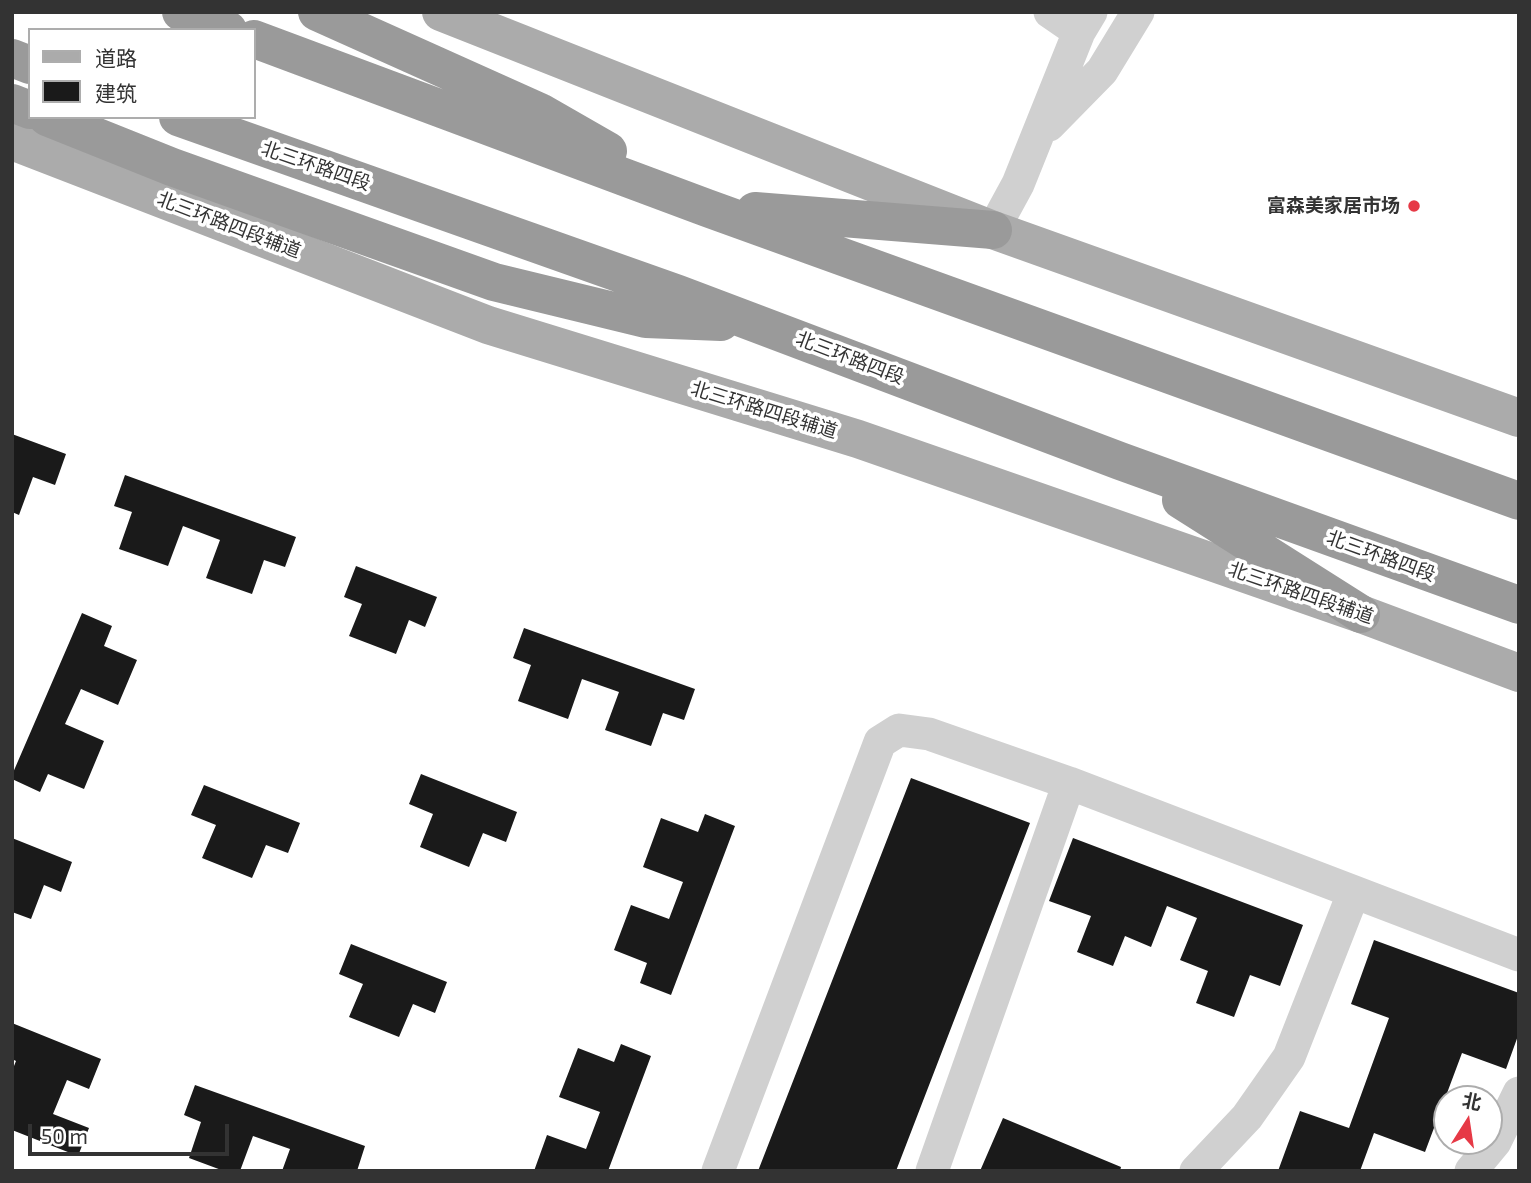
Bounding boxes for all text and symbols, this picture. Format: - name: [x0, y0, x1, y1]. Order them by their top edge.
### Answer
- legend: [28, 28, 256, 119]
- text: 道路: [95, 45, 137, 70]
- text: 建筑: [95, 80, 137, 105]
- street label: 北三环路四段: [258, 137, 374, 195]
- street label: 北三环路四段辅道: [154, 187, 304, 263]
- place label: 富森美家居市场: [1267, 195, 1400, 217]
- marker: 富森美家居市场: [1406, 198, 1422, 214]
- street label: 北三环路四段: [793, 327, 907, 389]
- street label: 北三环路四段辅道: [688, 377, 840, 443]
- street label: 北三环路四段: [1324, 526, 1438, 586]
- street label: 北三环路四段辅道: [1225, 557, 1377, 629]
- north arrow: [1433, 1085, 1503, 1155]
- text: 北: [1460, 1088, 1484, 1114]
- scale bar: [32, 1110, 233, 1154]
- text: 50 m: [41, 1123, 88, 1148]

